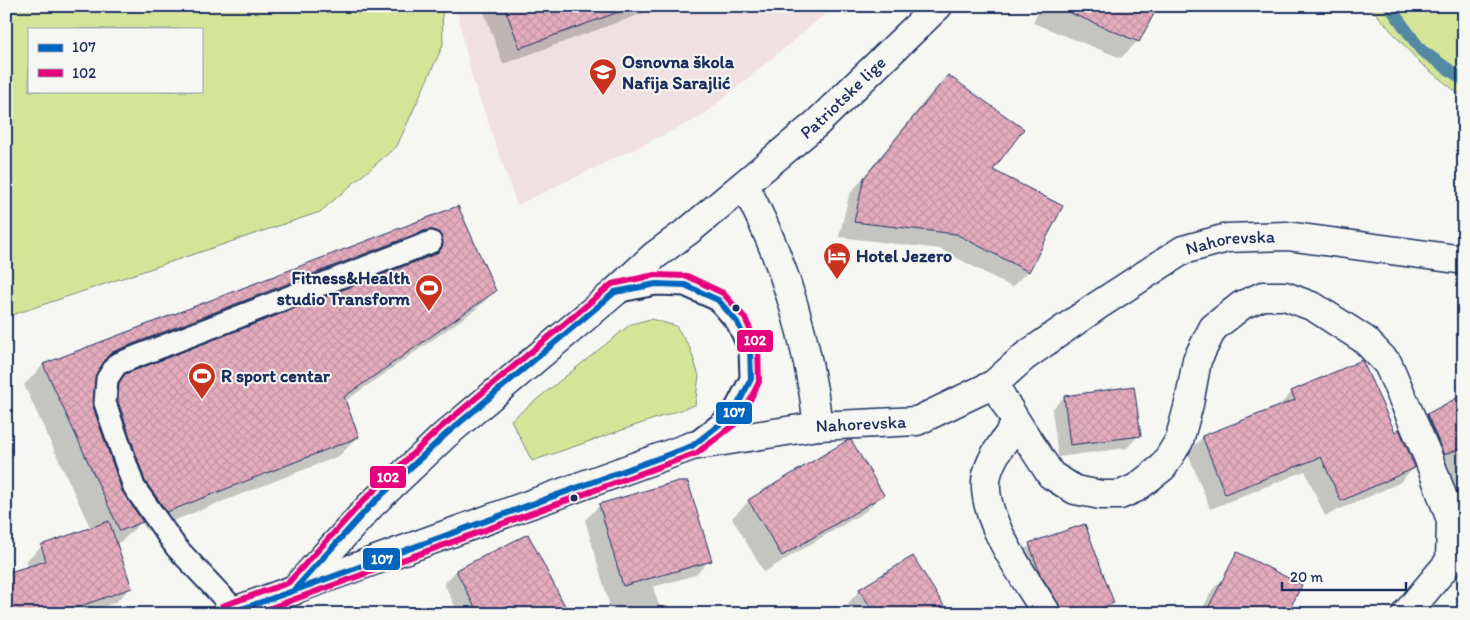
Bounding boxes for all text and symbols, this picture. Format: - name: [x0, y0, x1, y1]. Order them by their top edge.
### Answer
- legend: [28, 28, 202, 92]
- text: 107: [72, 38, 96, 56]
- place label: Osnovna škola Nafija Sarajlić: [622, 51, 735, 94]
- street label: Patriotske lige: [795, 51, 891, 144]
- school or university icon: Osnovna škola Nafija Sarajlić: [588, 57, 618, 96]
- text: 102: [72, 64, 96, 82]
- street label: Nahorevska: [1183, 225, 1276, 260]
- hotel icon: Hotel Jezero: [822, 241, 852, 280]
- place label: Hotel Jezero: [856, 245, 952, 267]
- place label: Fitness&Health studio Transform: [277, 267, 411, 310]
- sports icon: Fitness&Health studio Transform: [414, 273, 444, 312]
- unlabelled marker: [731, 303, 741, 313]
- line badge: 102: [736, 329, 774, 353]
- text: 102: [744, 332, 767, 349]
- sports icon: R sport centar: [187, 361, 217, 400]
- place label: R sport centar: [221, 365, 331, 387]
- line badge: 107: [715, 401, 753, 425]
- text: 107: [723, 404, 745, 421]
- street label: Nahorevska: [815, 411, 908, 437]
- line badge: 102: [369, 465, 407, 489]
- text: 102: [377, 469, 400, 486]
- unlabelled marker: [569, 493, 579, 503]
- line badge: 107: [362, 547, 401, 571]
- text: 107: [371, 551, 393, 568]
- scale bar: [1282, 560, 1406, 592]
- text: 20 m: [1290, 568, 1324, 586]

